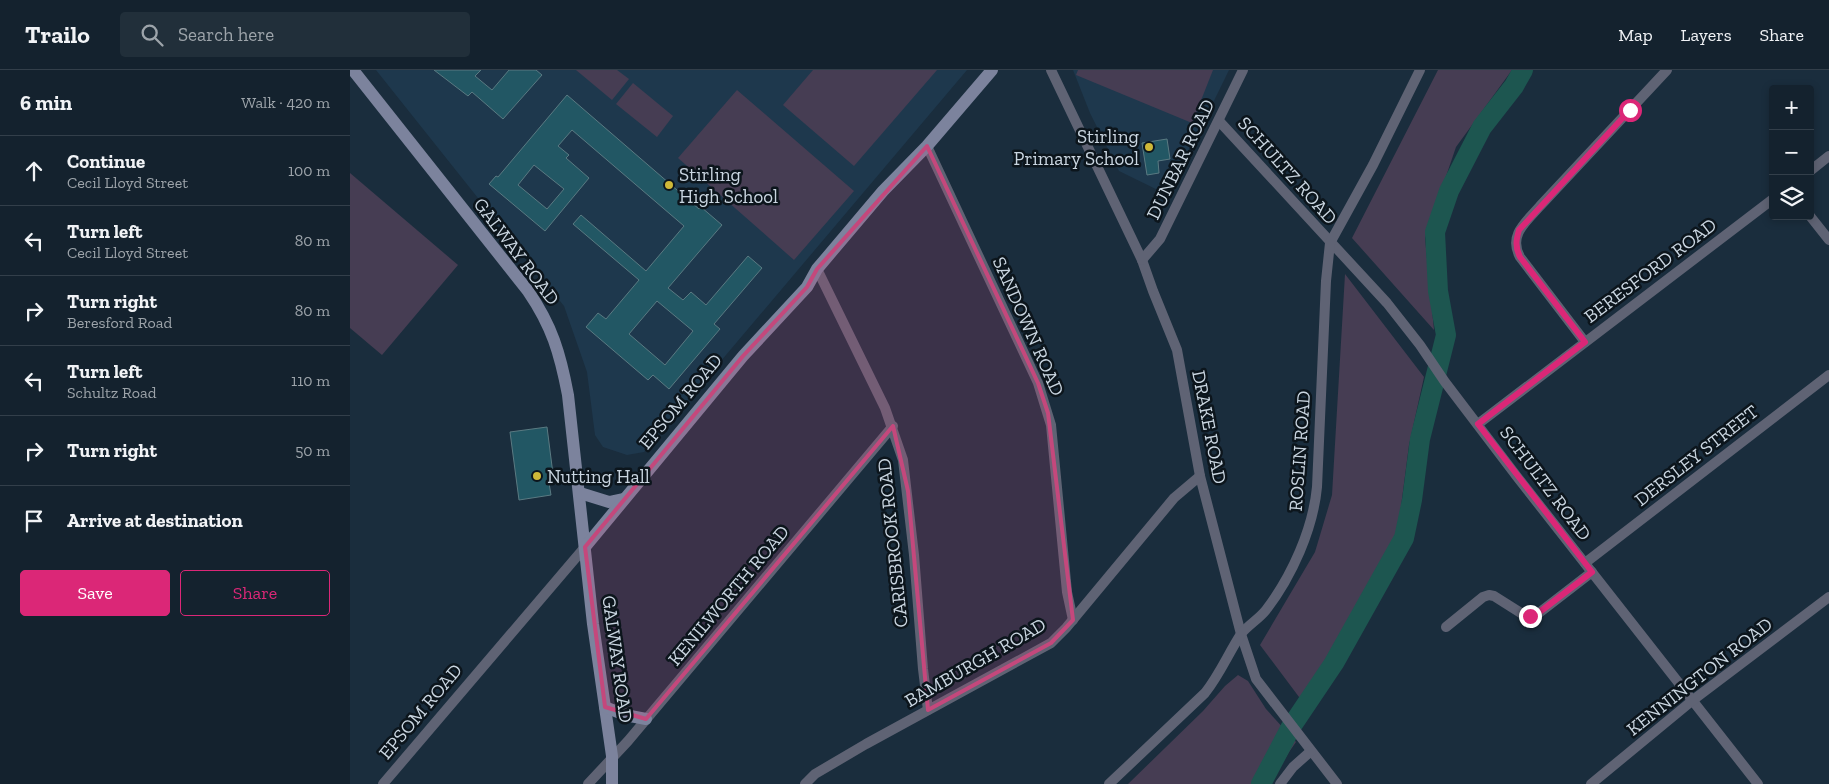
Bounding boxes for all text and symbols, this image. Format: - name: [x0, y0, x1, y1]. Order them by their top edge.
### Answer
- search box: [120, 12, 470, 57]
- text: Trailo: [25, 20, 90, 49]
- icon: search: [138, 21, 166, 49]
- text: Search here: [178, 23, 274, 46]
- text: Map: [1618, 24, 1653, 46]
- text: Layers: [1681, 24, 1732, 46]
- text: Share: [1760, 24, 1804, 46]
- map controls: [1769, 85, 1814, 220]
- button: +: [1769, 85, 1814, 130]
- text: 6 min: [20, 90, 72, 115]
- text: Walk · 420 m: [241, 93, 330, 112]
- street label: DUNBAR ROAD: [1141, 95, 1219, 223]
- route start: [1619, 99, 1642, 122]
- street label: SCHULTZ ROAD: [1233, 112, 1342, 229]
- place label: Stirling Primary School: [1014, 125, 1140, 170]
- button: −: [1769, 130, 1814, 175]
- marker: Stirling Primary School: [1143, 141, 1155, 153]
- text: Continue: [67, 150, 145, 173]
- icon: ahead: [20, 157, 48, 185]
- text: 100 m: [288, 161, 330, 180]
- place label: Stirling High School: [679, 163, 778, 208]
- text: Cecil Lloyd Street: [67, 173, 188, 192]
- button: layers: [1769, 175, 1814, 220]
- marker: Stirling High School: [663, 179, 675, 191]
- street label: GALWAY ROAD: [469, 193, 564, 309]
- street label: BERESFORD ROAD: [1580, 213, 1721, 328]
- text: Turn left: [67, 220, 142, 243]
- icon: left: [20, 227, 48, 255]
- text: 80 m: [295, 231, 330, 250]
- text: Cecil Lloyd Street: [67, 243, 188, 262]
- street label: SANDOWN ROAD: [988, 253, 1069, 399]
- text: Turn right: [67, 290, 157, 313]
- icon: right: [20, 297, 48, 325]
- text: 80 m: [295, 301, 330, 320]
- text: Beresford Road: [67, 313, 172, 332]
- street label: EPSOM ROAD: [634, 349, 727, 454]
- text: Turn left: [67, 360, 142, 383]
- icon: left: [20, 367, 48, 395]
- street label: DRAKE ROAD: [1187, 368, 1232, 486]
- text: 110 m: [291, 371, 330, 390]
- text: Schultz Road: [67, 383, 157, 402]
- street label: ROSLIN ROAD: [1284, 390, 1315, 512]
- street label: DERSLEY STREET: [1630, 400, 1763, 511]
- street label: SCHULTZ ROAD: [1495, 422, 1596, 545]
- icon: right: [20, 437, 48, 465]
- text: Turn right: [67, 439, 157, 462]
- text: 50 m: [295, 441, 330, 460]
- street label: CARISBROOK ROAD: [872, 457, 913, 629]
- place label: Nutting Hall: [547, 465, 650, 488]
- marker: Nutting Hall: [531, 470, 543, 482]
- icon: arrive: [20, 507, 48, 535]
- text: Arrive at destination: [67, 509, 243, 532]
- street label: KENILWORTH ROAD: [663, 520, 794, 670]
- button: Save: [20, 570, 170, 616]
- button: Share: [180, 570, 330, 616]
- street label: GALWAY ROAD: [597, 594, 638, 724]
- route end: [1519, 605, 1542, 628]
- street label: KENNINGTON ROAD: [1622, 612, 1777, 740]
- street label: BAMBURGH ROAD: [901, 613, 1050, 712]
- street label: EPSOM ROAD: [374, 659, 467, 764]

